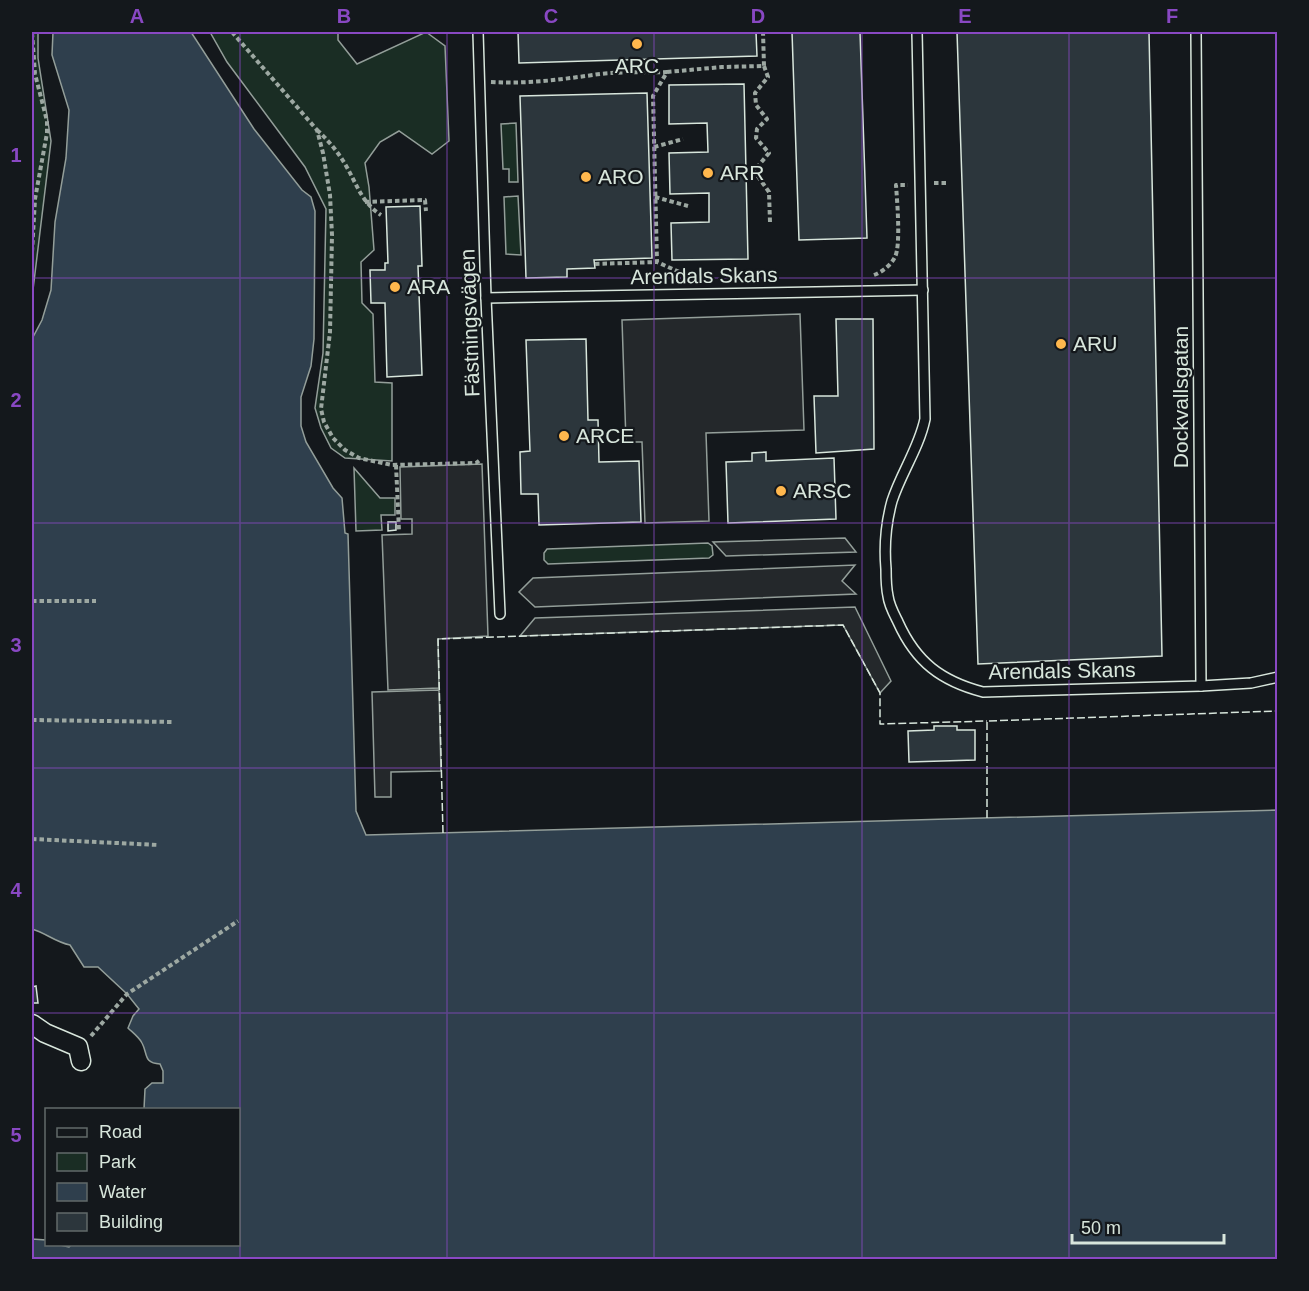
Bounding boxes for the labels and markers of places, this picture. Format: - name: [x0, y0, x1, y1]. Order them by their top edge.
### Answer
- marker: ARC: [630, 37, 644, 51]
- place label: ARC: [615, 54, 659, 77]
- place label: ARR: [720, 161, 764, 184]
- place label: ARO: [598, 165, 644, 188]
- marker: ARR: [701, 166, 715, 180]
- marker: ARO: [579, 170, 593, 184]
- place label: ARA: [407, 275, 450, 298]
- marker: ARA: [388, 280, 402, 294]
- place label: ARU: [1073, 332, 1117, 355]
- marker: ARU: [1054, 337, 1068, 351]
- place label: ARCE: [576, 424, 634, 447]
- marker: ARCE: [557, 429, 571, 443]
- place label: ARSC: [793, 479, 851, 502]
- marker: ARSC: [774, 484, 788, 498]

